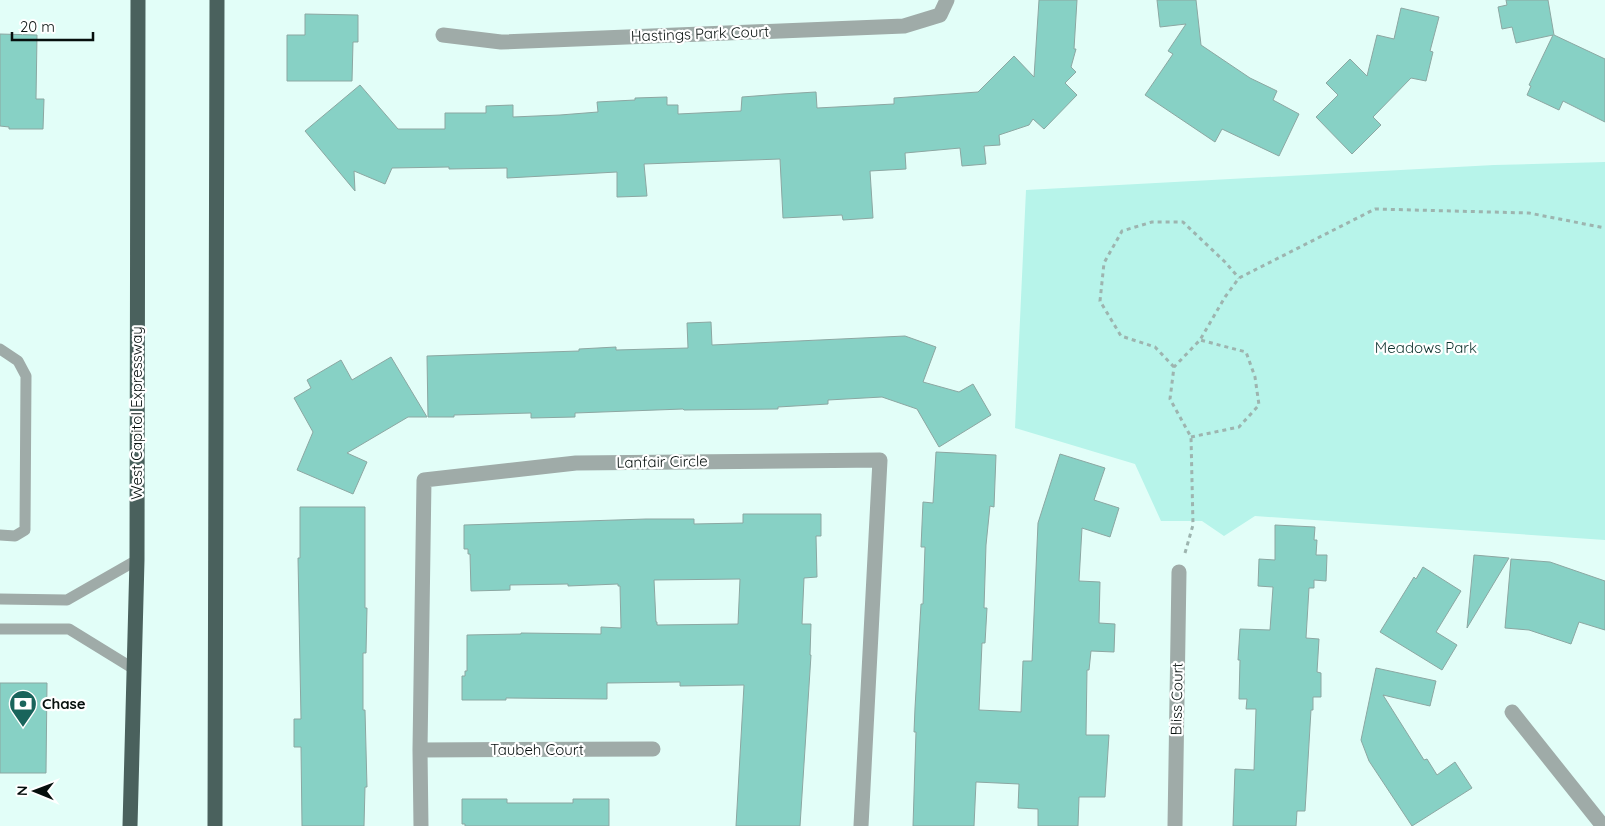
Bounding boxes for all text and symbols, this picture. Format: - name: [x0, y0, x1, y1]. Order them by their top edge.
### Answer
- scale bar: [12, 10, 94, 42]
- text: 20 m: [20, 17, 55, 36]
- street label: Hastings Park Court: [631, 22, 769, 45]
- street label: West Capitol Expressway: [127, 326, 146, 500]
- park label: Meadows Park: [1375, 338, 1477, 357]
- street label: Lanfair Circle: [616, 451, 708, 472]
- street label: Bliss Court: [1166, 662, 1187, 736]
- bank icon: Chase: [8, 689, 38, 728]
- place label: Chase: [42, 694, 86, 713]
- street label: Taubeh Court: [490, 740, 584, 759]
- north arrow: [10, 766, 60, 816]
- text: N: [13, 785, 31, 796]

